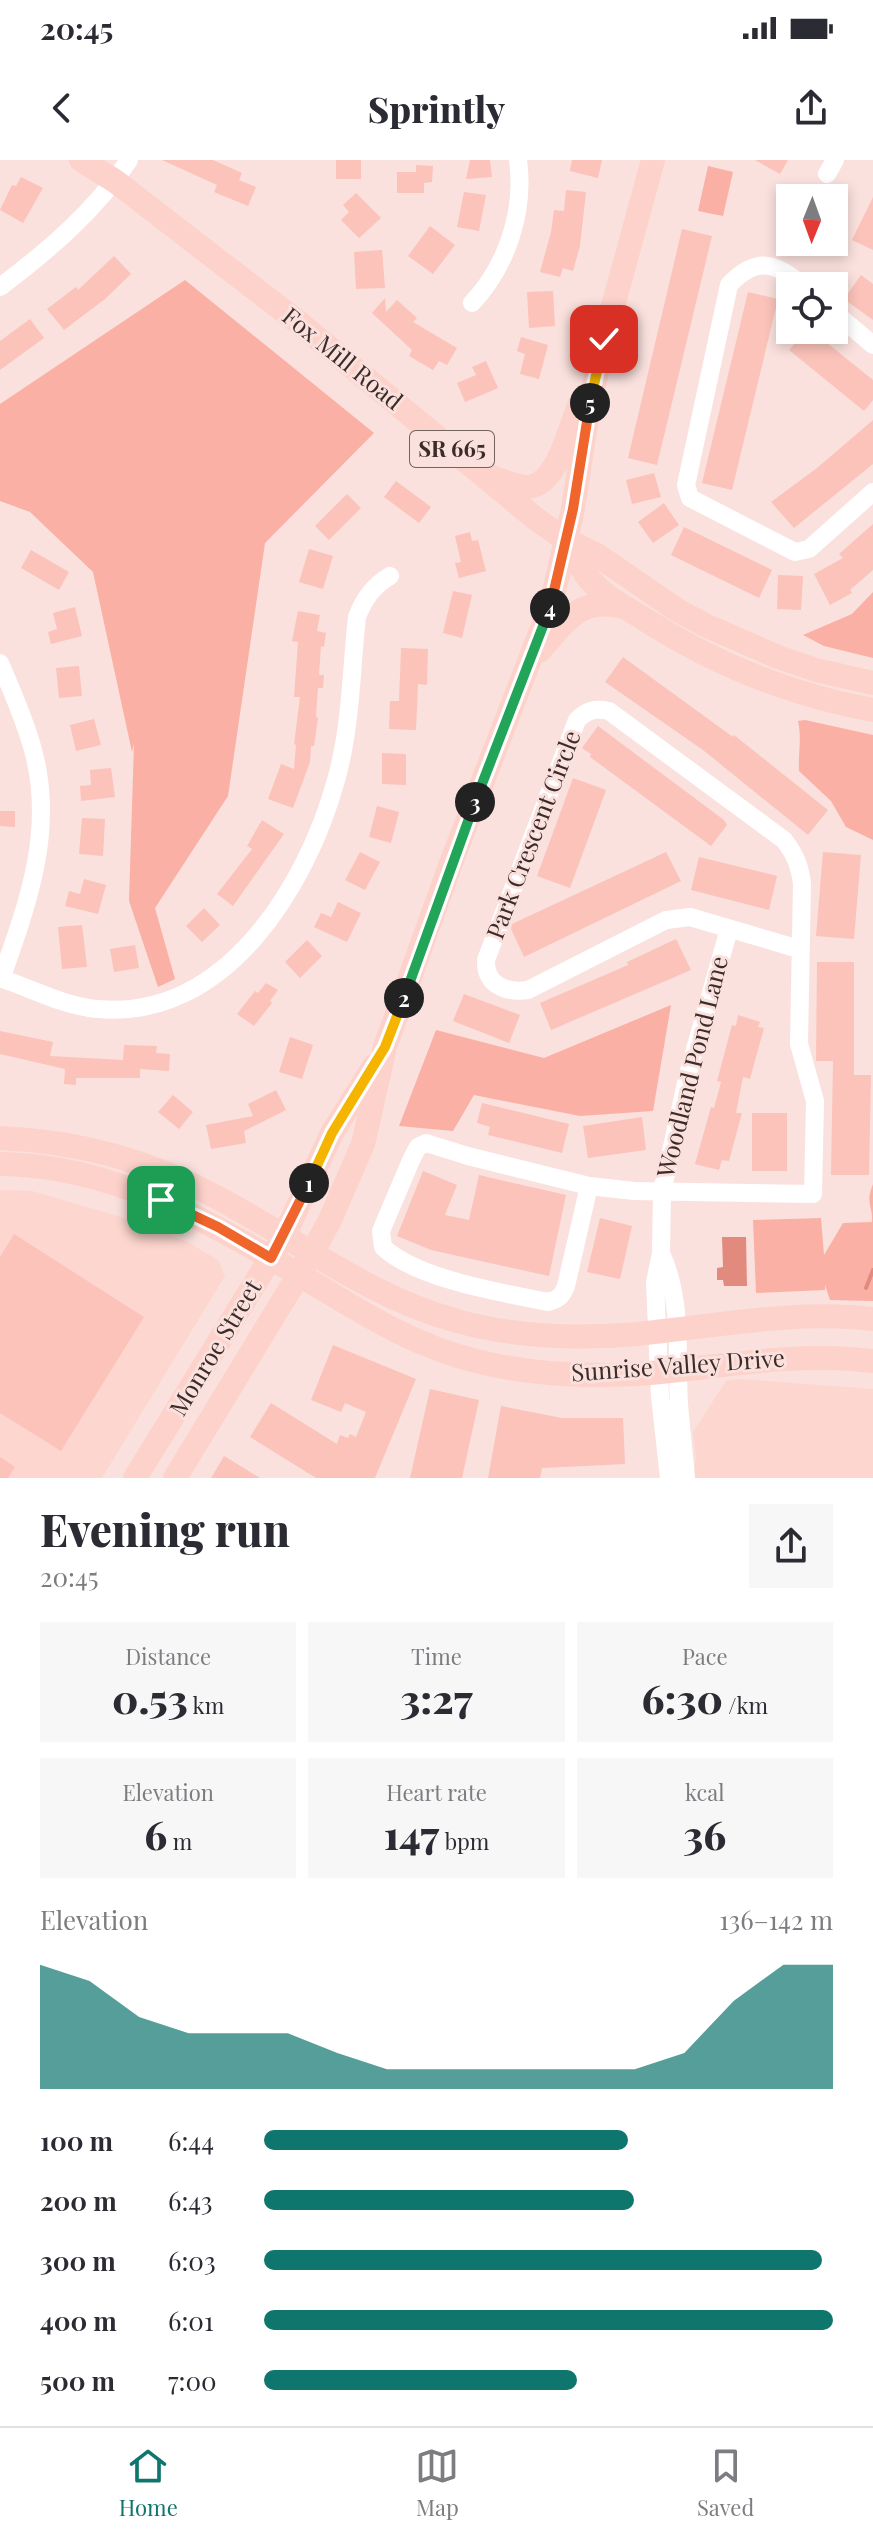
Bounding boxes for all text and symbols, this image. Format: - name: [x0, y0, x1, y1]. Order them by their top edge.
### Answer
- text: 20:45: [40, 8, 113, 48]
- text: Sprintly: [368, 84, 505, 132]
- icon: back: [40, 86, 84, 130]
- icon: share: [789, 86, 833, 130]
- north arrow: [776, 184, 848, 256]
- map controls: [776, 184, 848, 344]
- button: locate: [776, 272, 848, 344]
- street label: Fox Mill Road: [276, 299, 410, 416]
- pin: [570, 305, 638, 373]
- icon: check: [582, 317, 626, 361]
- pin: 5: [570, 383, 610, 423]
- text: 5: [585, 388, 595, 418]
- road number: SR 665: [410, 431, 494, 467]
- pin: 4: [530, 588, 570, 628]
- text: 4: [544, 593, 556, 623]
- street label: Park Crescent Circle: [478, 725, 587, 943]
- pin: 3: [455, 782, 495, 822]
- text: 3: [470, 787, 480, 817]
- street label: Woodland Pond Lane: [648, 952, 734, 1182]
- pin: 2: [384, 978, 424, 1018]
- text: 2: [398, 983, 410, 1013]
- pin: 1: [289, 1163, 329, 1203]
- pin: [127, 1166, 195, 1234]
- text: 1: [305, 1168, 313, 1198]
- icon: arrive: [139, 1178, 183, 1222]
- street label: Monroe Street: [161, 1272, 268, 1421]
- street label: Sunrise Valley Drive: [570, 1341, 786, 1387]
- text: Evening run: [40, 1499, 290, 1558]
- button: share: [749, 1504, 833, 1588]
- text: 20:45: [40, 1559, 99, 1594]
- text: Distance: [125, 1641, 211, 1671]
- text: Time: [411, 1641, 462, 1671]
- text: Pace: [682, 1641, 728, 1671]
- text: 0.53: [112, 1671, 188, 1724]
- text: 3:27: [400, 1671, 473, 1724]
- text: 6:30: [641, 1671, 723, 1724]
- text: km: [188, 1690, 224, 1720]
- text: /km: [723, 1690, 768, 1720]
- text: Elevation: [122, 1777, 214, 1807]
- text: Heart rate: [386, 1777, 487, 1807]
- text: kcal: [685, 1777, 725, 1807]
- text: 6: [144, 1807, 167, 1860]
- text: 147: [384, 1807, 439, 1860]
- text: 36: [683, 1807, 726, 1860]
- text: m: [167, 1826, 192, 1856]
- text: bpm: [439, 1826, 489, 1856]
- text: Elevation: [40, 1902, 148, 1937]
- text: 136–142 m: [719, 1902, 833, 1937]
- text: 100 m: [40, 2123, 113, 2158]
- text: 6:44: [168, 2123, 214, 2158]
- text: 200 m: [40, 2183, 117, 2218]
- text: 6:43: [168, 2183, 212, 2218]
- text: 300 m: [40, 2243, 116, 2278]
- text: 6:03: [168, 2243, 216, 2278]
- text: 400 m: [40, 2303, 117, 2338]
- text: 6:01: [168, 2303, 214, 2338]
- text: 500 m: [40, 2363, 115, 2398]
- text: 7:00: [168, 2363, 217, 2398]
- tab: Home: [119, 2444, 178, 2522]
- tab: Map: [415, 2444, 459, 2522]
- tab: Saved: [697, 2444, 754, 2522]

